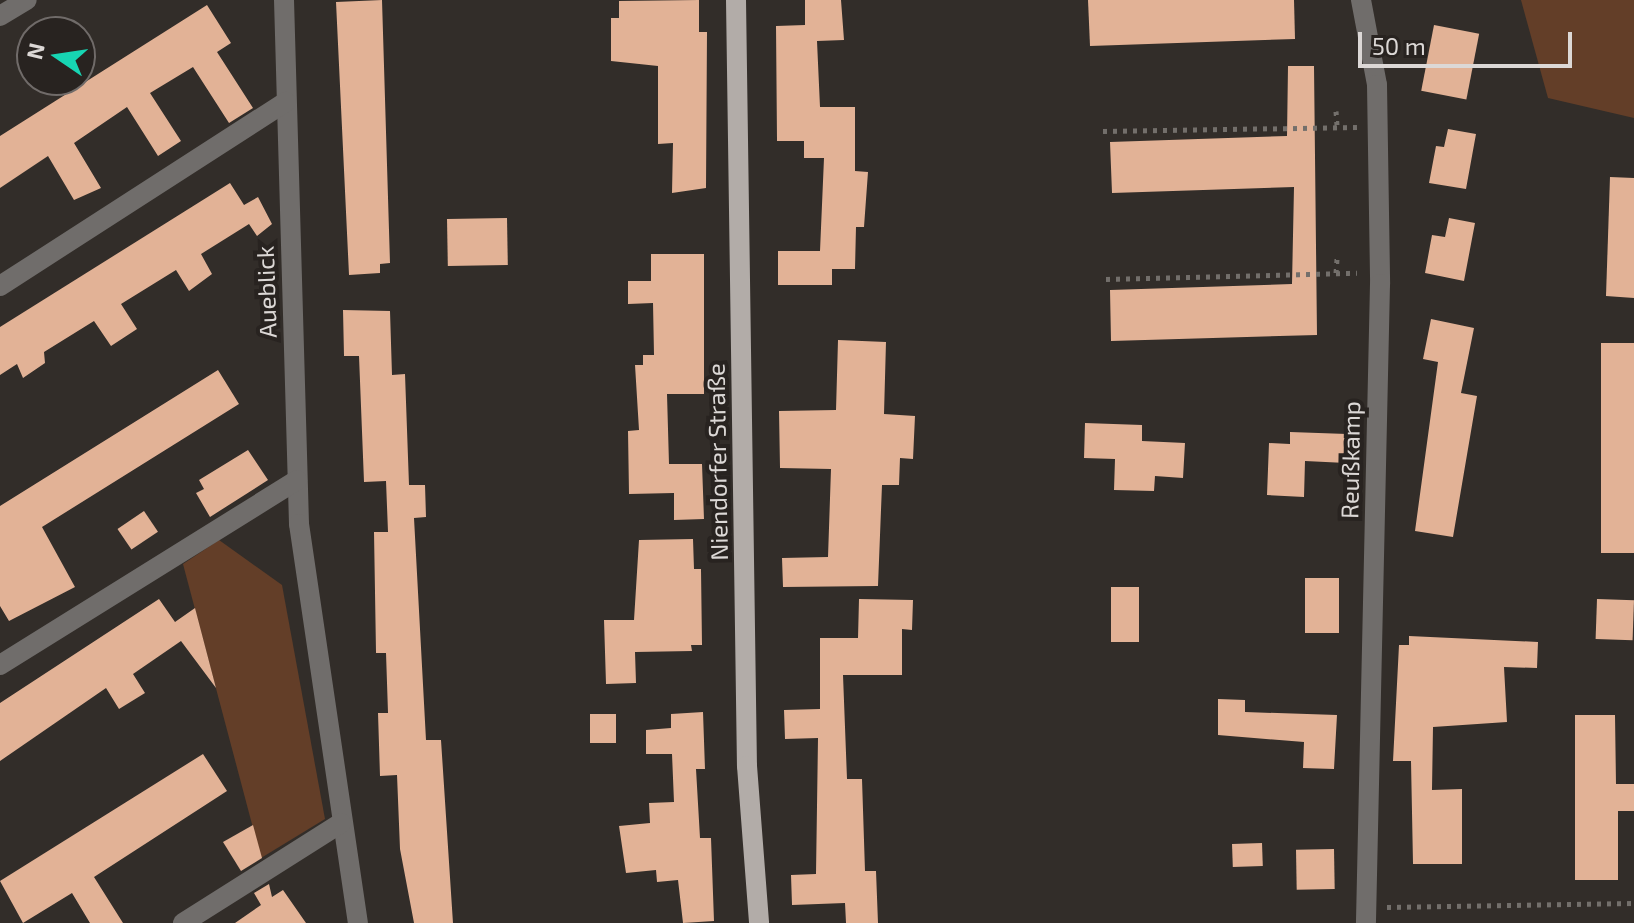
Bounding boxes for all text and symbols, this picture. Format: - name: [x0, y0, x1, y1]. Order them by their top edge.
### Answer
- north arrow: [16, 16, 96, 96]
- scale bar: [1362, 16, 1576, 66]
- text: 50 m: [1372, 31, 1426, 60]
- text: N: [20, 40, 49, 62]
- street label: Aueblick: [250, 245, 282, 339]
- street label: Niendorfer Straße: [701, 363, 733, 561]
- street label: Reußkamp: [1335, 401, 1365, 519]

